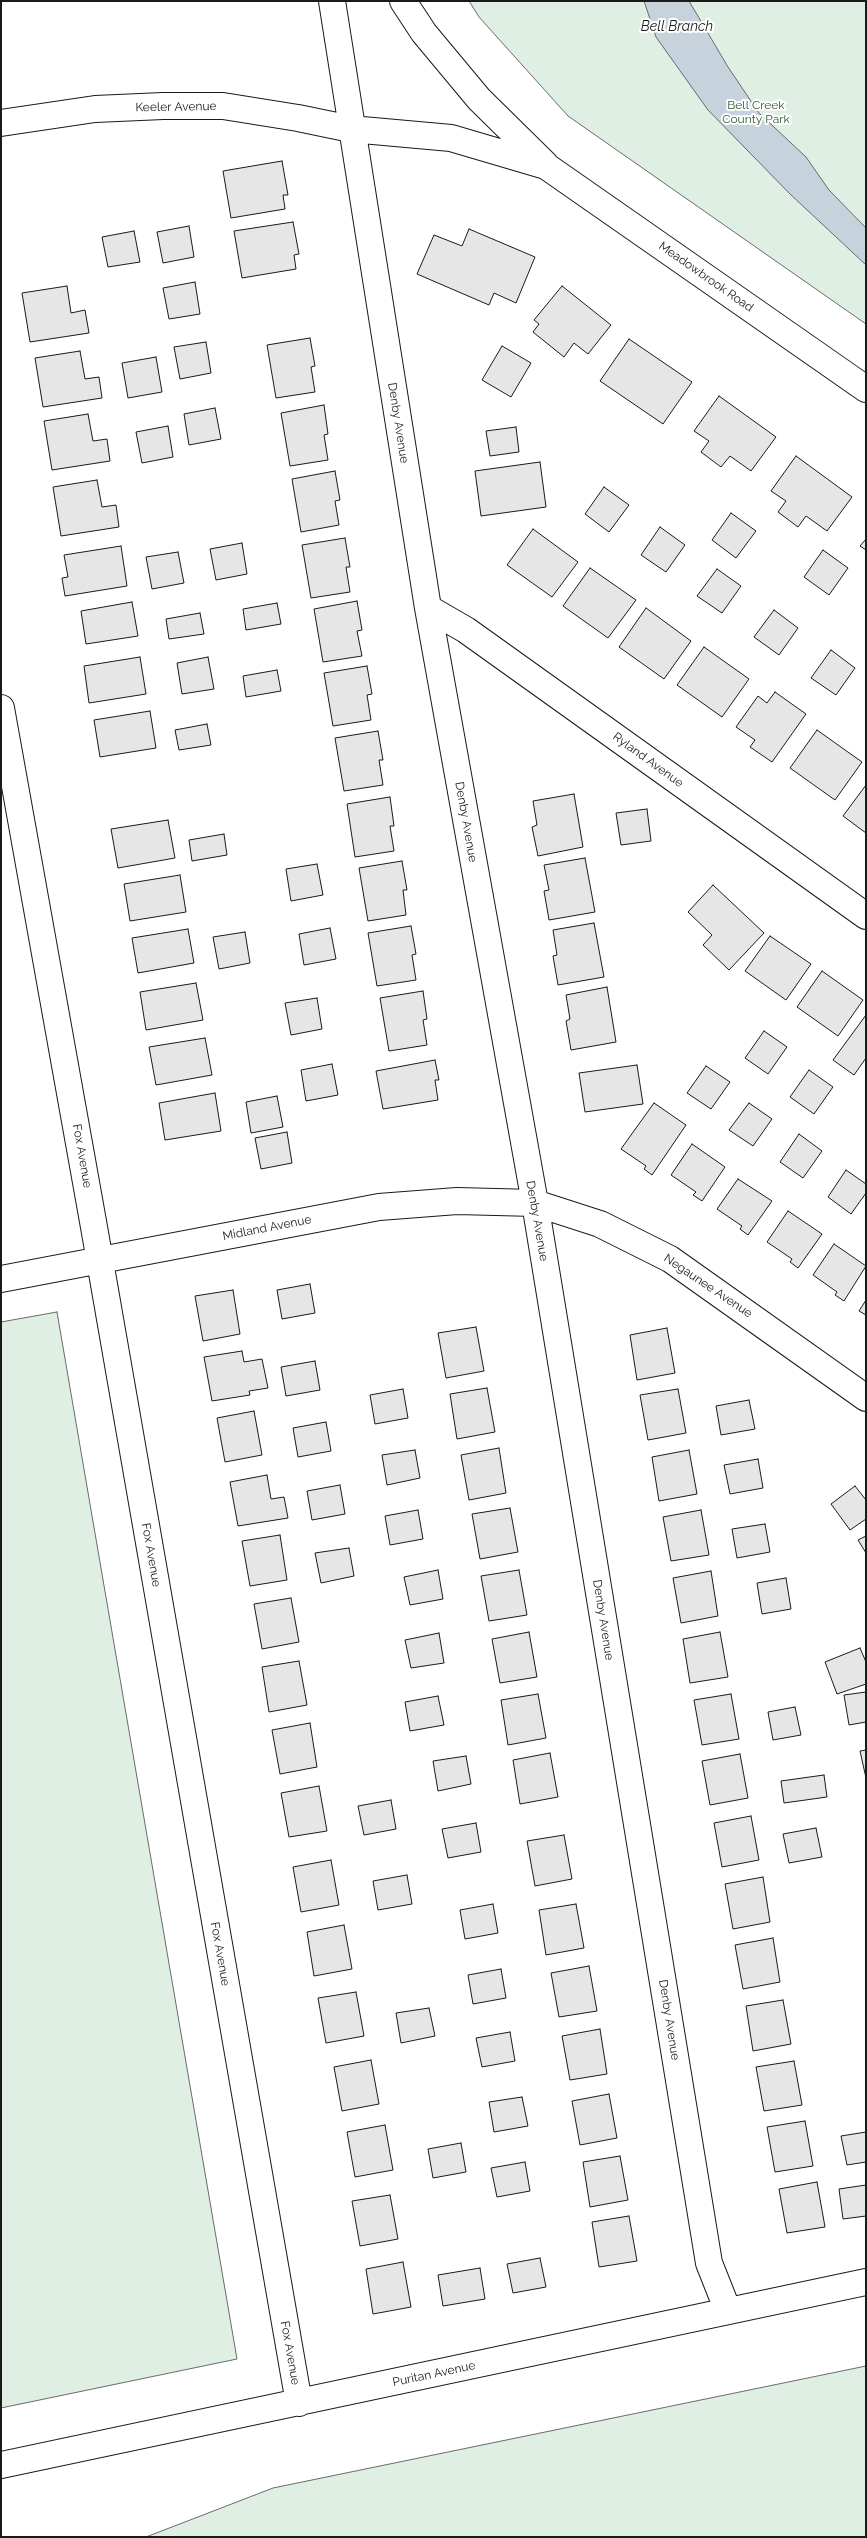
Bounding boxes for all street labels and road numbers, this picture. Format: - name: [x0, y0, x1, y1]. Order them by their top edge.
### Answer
- street label: Keeler Avenue: [135, 99, 217, 115]
- street label: Meadowbrook Road: [656, 239, 756, 315]
- street label: Denby Avenue: [385, 382, 411, 464]
- street label: Ryland Avenue: [610, 730, 686, 790]
- street label: Denby Avenue: [452, 781, 480, 863]
- street label: Fox Avenue: [69, 1123, 95, 1189]
- street label: Denby Avenue: [523, 1180, 551, 1262]
- street label: Midland Avenue: [221, 1212, 313, 1244]
- street label: Negaunee Avenue: [661, 1251, 755, 1321]
- street label: Fox Avenue: [138, 1522, 164, 1588]
- street label: Denby Avenue: [590, 1579, 616, 1661]
- street label: Fox Avenue: [207, 1921, 233, 1987]
- street label: Denby Avenue: [656, 1979, 682, 2061]
- street label: Fox Avenue: [277, 2320, 303, 2386]
- street label: Puritan Avenue: [391, 2358, 477, 2390]

